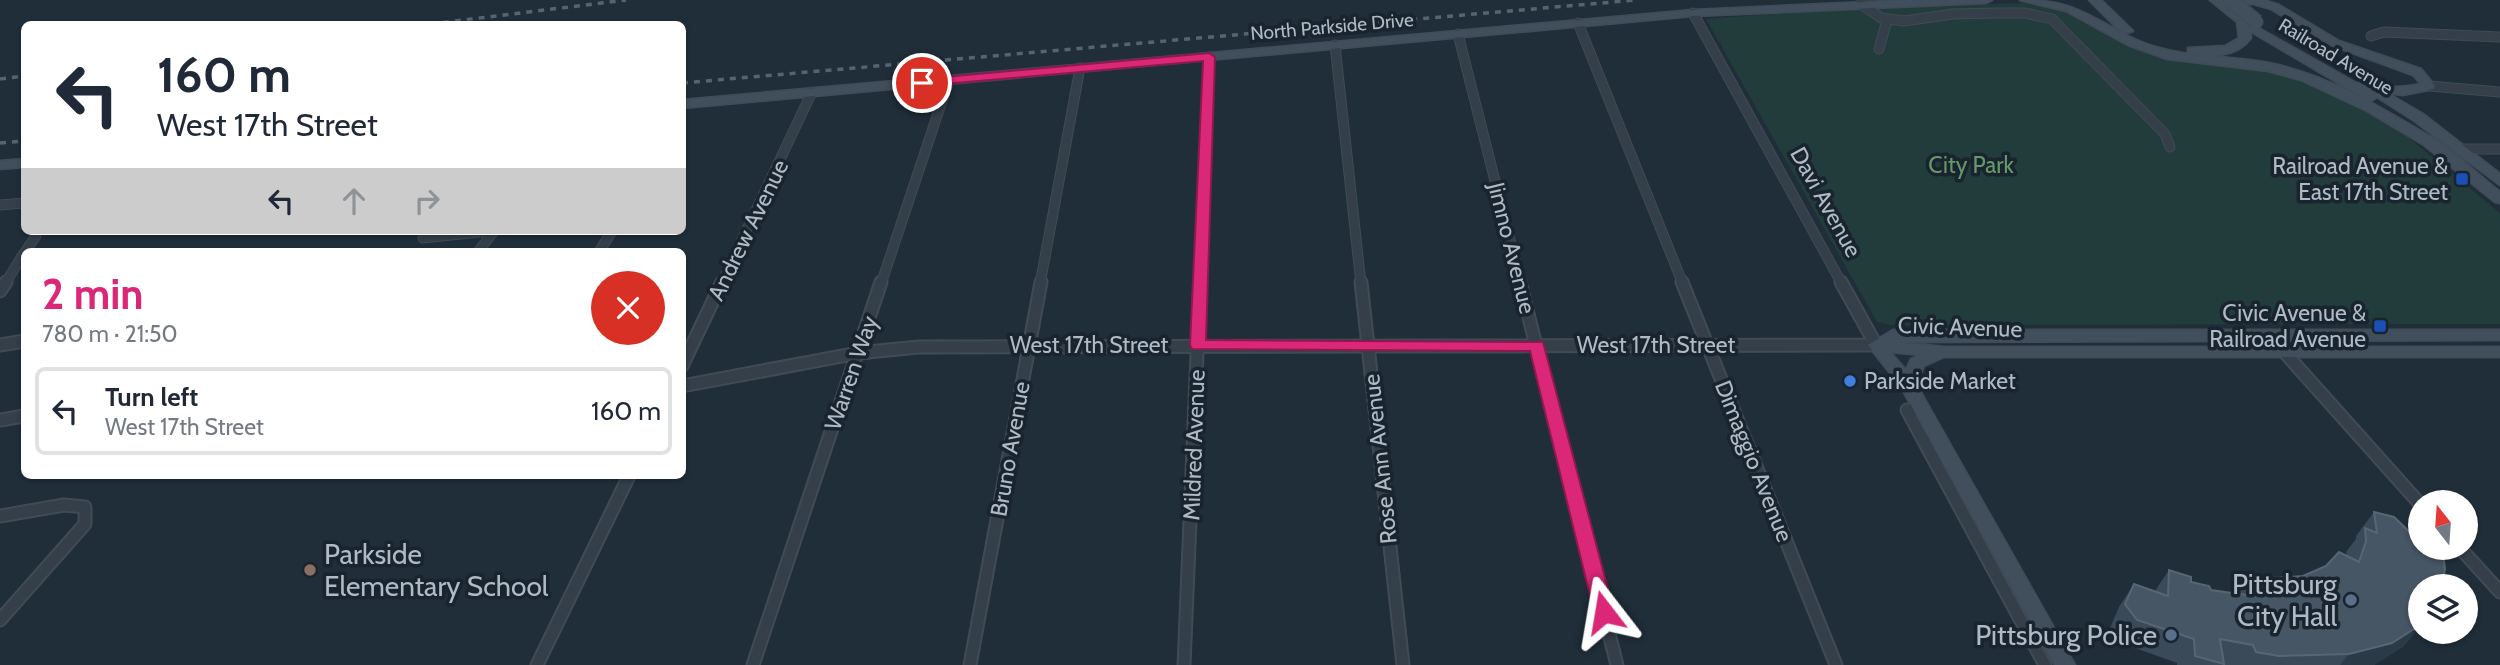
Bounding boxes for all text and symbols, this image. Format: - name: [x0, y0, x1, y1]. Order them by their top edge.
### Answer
- street label: North Parkside Drive: [1249, 8, 1415, 45]
- street label: Railroad Avenue: [2274, 13, 2397, 100]
- text: 160 m: [157, 45, 291, 104]
- icon: left: [42, 49, 133, 140]
- pin: [892, 53, 952, 113]
- icon: arrive: [903, 64, 941, 102]
- text: West 17th Street: [157, 105, 378, 144]
- street label: Davi Avenue: [1784, 142, 1868, 262]
- park label: City Park: [1928, 151, 2015, 179]
- place label: Railroad Avenue & East 17th Street: [2272, 152, 2448, 206]
- street label: Andrew Avenue: [702, 155, 794, 305]
- marker: Railroad Avenue & East 17th Street: [2454, 171, 2470, 187]
- street label: Jimno Avenue: [1482, 178, 1542, 317]
- icon: left: [262, 182, 300, 220]
- icon: ahead: [335, 182, 373, 220]
- icon: right: [408, 182, 446, 220]
- text: 2 min: [42, 268, 143, 320]
- button: close: [591, 271, 665, 345]
- place label: Civic Avenue & Railroad Avenue: [2209, 299, 2366, 353]
- street label: Civic Avenue: [1897, 311, 2023, 343]
- street label: Warren Way: [818, 312, 884, 434]
- marker: Civic Avenue & Railroad Avenue: [2372, 318, 2388, 334]
- text: 780 m · 21:50: [42, 320, 178, 348]
- street label: West 17th Street: [1010, 331, 1169, 359]
- street label: West 17th Street: [1577, 331, 1736, 359]
- place label: Parkside Market: [1864, 367, 2016, 395]
- street label: Mildred Avenue: [1177, 369, 1211, 521]
- street label: Rose Ann Avenue: [1357, 373, 1403, 545]
- marker: Parkside Market: [1842, 373, 1858, 389]
- street label: Dimaggio Avenue: [1709, 376, 1799, 546]
- street label: Bruno Avenue: [984, 379, 1036, 519]
- text: Turn left: [105, 381, 198, 413]
- icon: left: [46, 392, 84, 430]
- text: 160 m: [591, 395, 661, 427]
- text: West 17th Street: [105, 413, 264, 441]
- north arrow: [2408, 490, 2478, 560]
- map controls: [2408, 490, 2478, 644]
- place label: Parkside Elementary School: [324, 537, 549, 603]
- marker: Parkside Elementary School: [302, 562, 318, 578]
- place label: Pittsburg City Hall: [2232, 567, 2338, 633]
- button: layers: [2408, 574, 2478, 644]
- position arrow: [1567, 575, 1641, 649]
- marker: Pittsburg City Hall: [2343, 592, 2359, 608]
- place label: Pittsburg Police: [1975, 618, 2157, 652]
- marker: Pittsburg Police: [2163, 627, 2179, 643]

